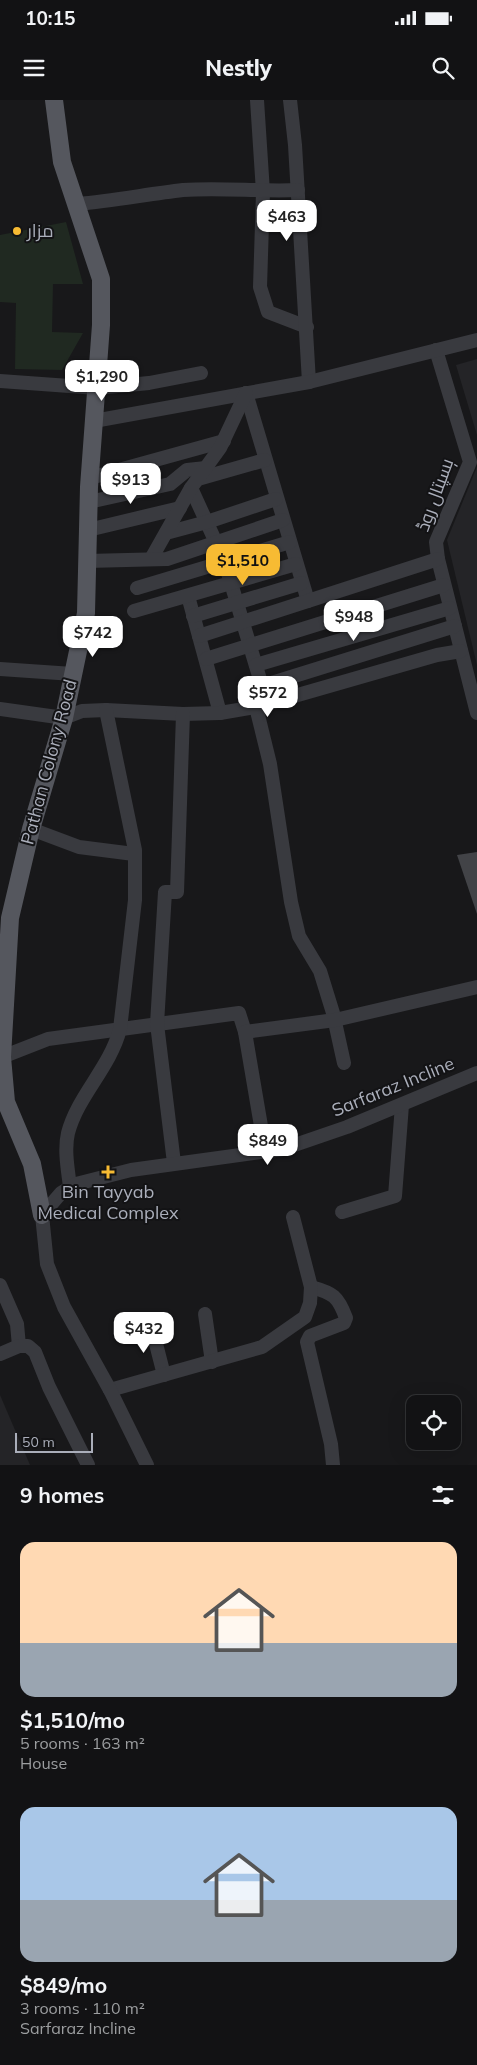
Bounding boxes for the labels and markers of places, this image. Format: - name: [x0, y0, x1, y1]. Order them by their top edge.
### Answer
- pin: $463: [257, 200, 317, 242]
- place label: مزار: [26, 219, 54, 242]
- marker: مزار: [11, 225, 23, 237]
- pin: $1,290: [61, 360, 143, 402]
- pin: $913: [101, 462, 161, 505]
- pin: $1,510: [202, 544, 284, 586]
- pin: $948: [324, 600, 384, 642]
- pin: $742: [63, 616, 123, 658]
- pin: $572: [238, 676, 298, 718]
- pin: $849: [238, 1124, 298, 1166]
- marker: Bin Tayyab Medical Complex: [101, 1165, 115, 1179]
- place label: Bin Tayyab Medical Complex: [37, 1180, 179, 1224]
- pin: $432: [114, 1312, 174, 1354]

